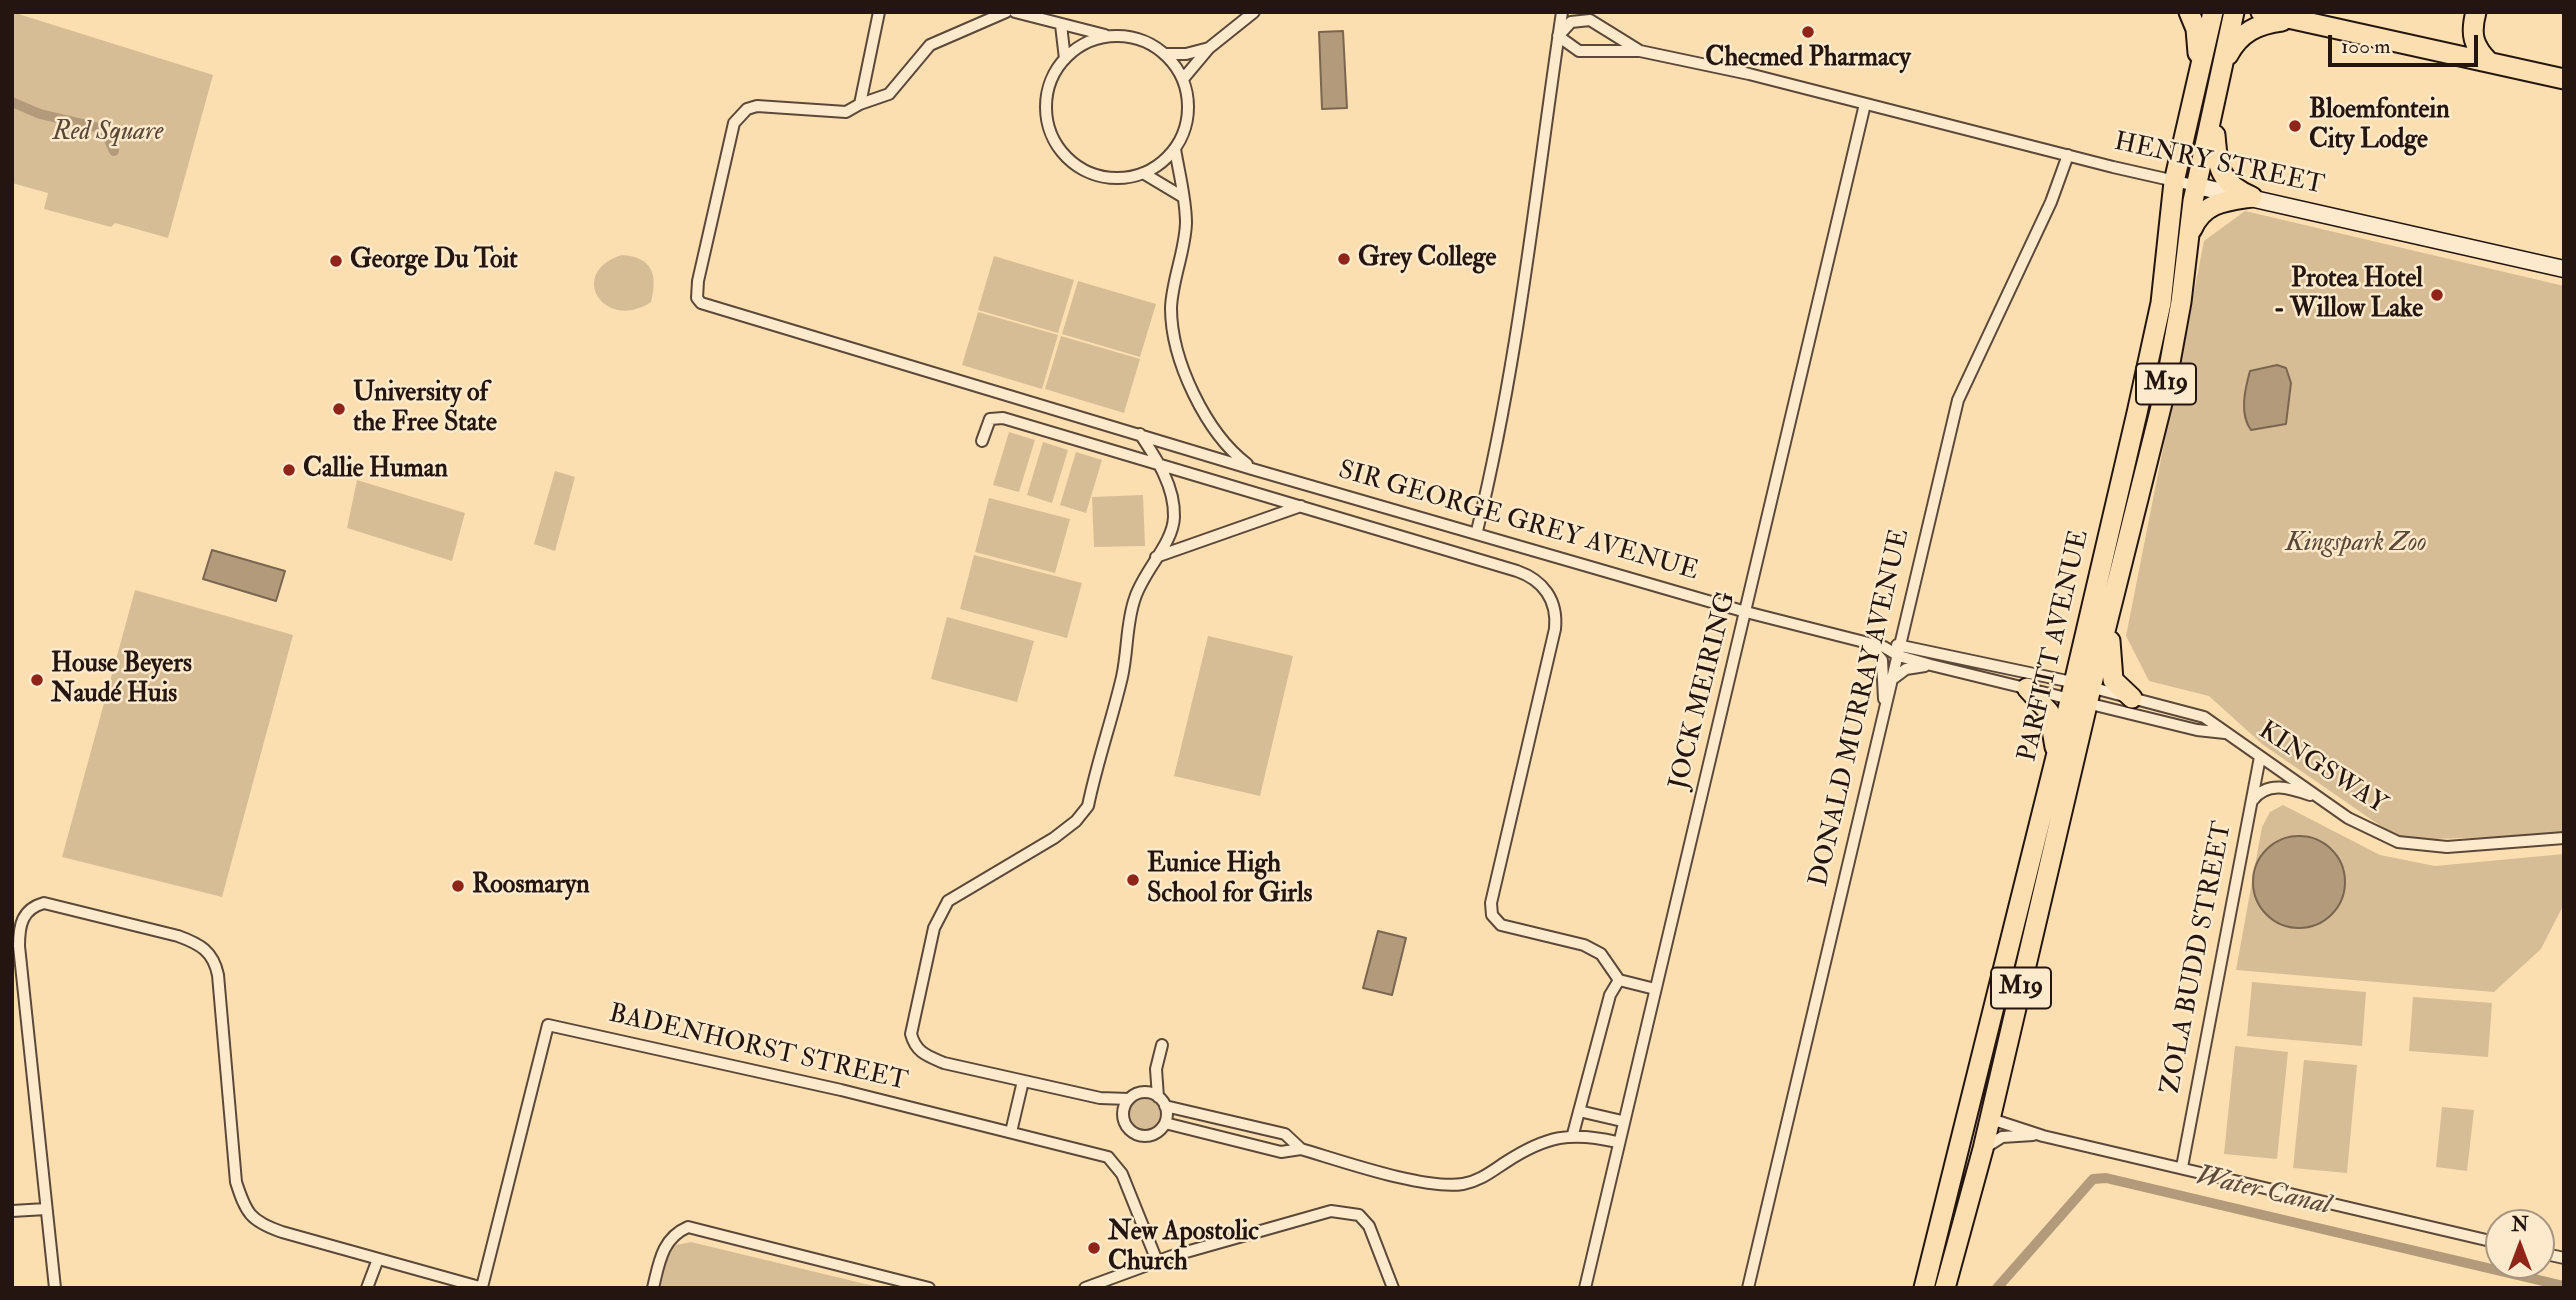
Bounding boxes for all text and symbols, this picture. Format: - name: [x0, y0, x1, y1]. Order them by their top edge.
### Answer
- scale bar: [2331, 21, 2482, 65]
- marker: Checmed Pharmacy: [1800, 24, 1816, 40]
- text: 100 m: [2341, 33, 2391, 60]
- place label: Checmed Pharmacy: [1705, 43, 1911, 75]
- place label: Bloemfontein City Lodge: [2309, 95, 2450, 156]
- park label: Red Square: [53, 117, 163, 149]
- marker: Bloemfontein City Lodge: [2287, 118, 2303, 134]
- street label: HENRY STREET: [2111, 128, 2327, 202]
- place label: Grey College: [1358, 243, 1496, 275]
- place label: George Du Toit: [350, 245, 518, 277]
- marker: Grey College: [1336, 251, 1352, 267]
- marker: George Du Toit: [328, 253, 344, 269]
- place label: Protea Hotel - Willow Lake: [2274, 264, 2423, 326]
- marker: Protea Hotel - Willow Lake: [2429, 287, 2445, 303]
- road number: M19: [2136, 363, 2196, 404]
- place label: University of the Free State: [353, 378, 497, 440]
- marker: University of the Free State: [331, 401, 347, 417]
- place label: Callie Human: [303, 454, 448, 486]
- street label: SIR GEORGE GREY AVENUE: [1334, 456, 1702, 588]
- marker: Callie Human: [281, 462, 297, 478]
- street label: DONALD MURRAY AVENUE: [1805, 526, 1917, 890]
- street label: PARFITT AVENUE: [2013, 527, 2097, 765]
- park label: Kingspark Zoo: [2286, 528, 2426, 560]
- street label: JOCK MEIRING: [1664, 589, 1744, 793]
- place label: House Beyers Naudé Huis: [51, 649, 192, 710]
- marker: House Beyers Naudé Huis: [29, 672, 45, 688]
- street label: KINGSWAY: [2252, 716, 2392, 822]
- street label: ZOLA BUDD STREET: [2156, 819, 2240, 1097]
- place label: Eunice High School for Girls: [1147, 849, 1312, 910]
- place label: Roosmaryn: [472, 870, 590, 902]
- marker: Eunice High School for Girls: [1125, 872, 1141, 888]
- marker: Roosmaryn: [450, 878, 466, 894]
- road number: M19: [1991, 968, 2051, 1008]
- street label: BADENHORST STREET: [606, 999, 910, 1099]
- water label: Water Canal: [2192, 1160, 2334, 1224]
- north arrow: [2485, 1209, 2555, 1279]
- text: N: [2511, 1213, 2529, 1237]
- place label: New Apostolic Church: [1108, 1217, 1259, 1278]
- marker: New Apostolic Church: [1086, 1240, 1102, 1256]

